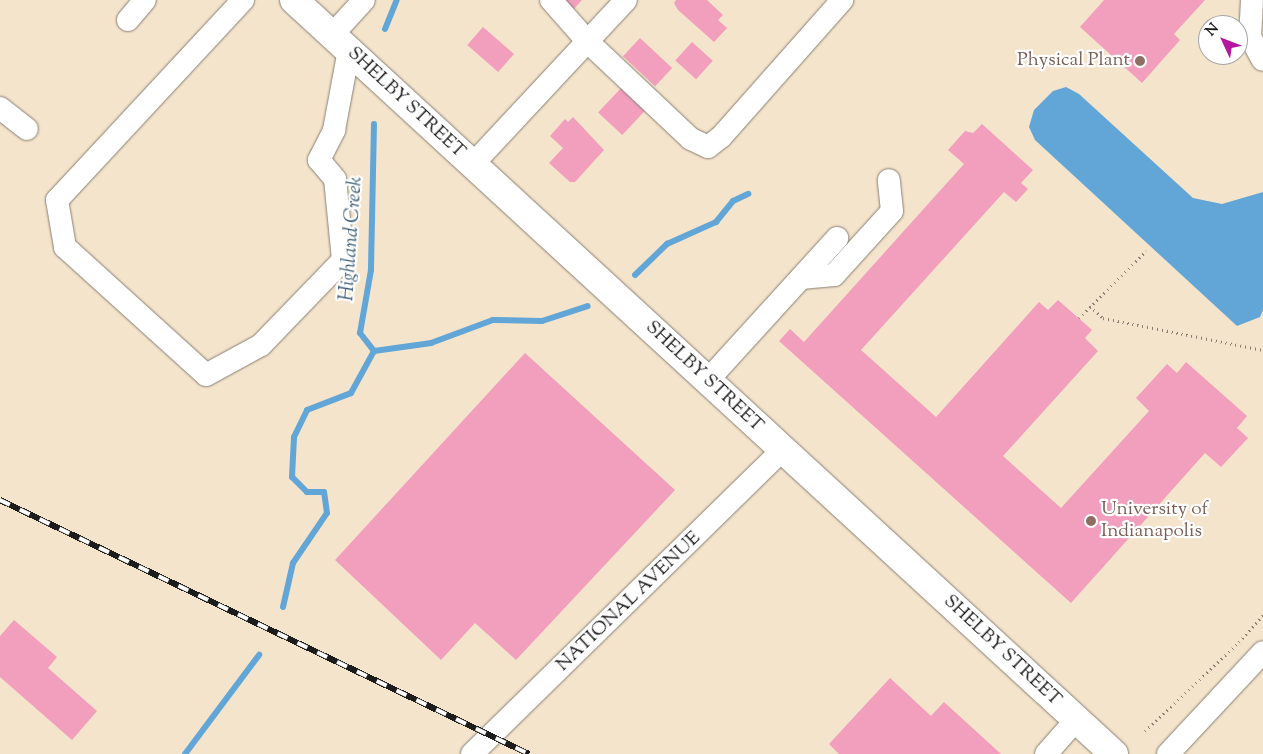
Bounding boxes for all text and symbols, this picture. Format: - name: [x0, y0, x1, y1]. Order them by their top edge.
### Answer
- north arrow: [1198, 15, 1248, 65]
- text: N: [1202, 20, 1224, 41]
- street label: SHELBY STREET: [342, 43, 470, 163]
- place label: Physical Plant: [1017, 50, 1130, 72]
- marker: Physical Plant: [1134, 55, 1146, 67]
- water label: Highland Creek: [336, 176, 368, 302]
- street label: SHELBY STREET: [640, 317, 768, 437]
- place label: University of Indianapolis: [1101, 499, 1208, 543]
- marker: University of Indianapolis: [1085, 515, 1097, 527]
- street label: NATIONAL AVENUE: [552, 527, 706, 677]
- street label: SHELBY STREET: [938, 591, 1066, 711]

